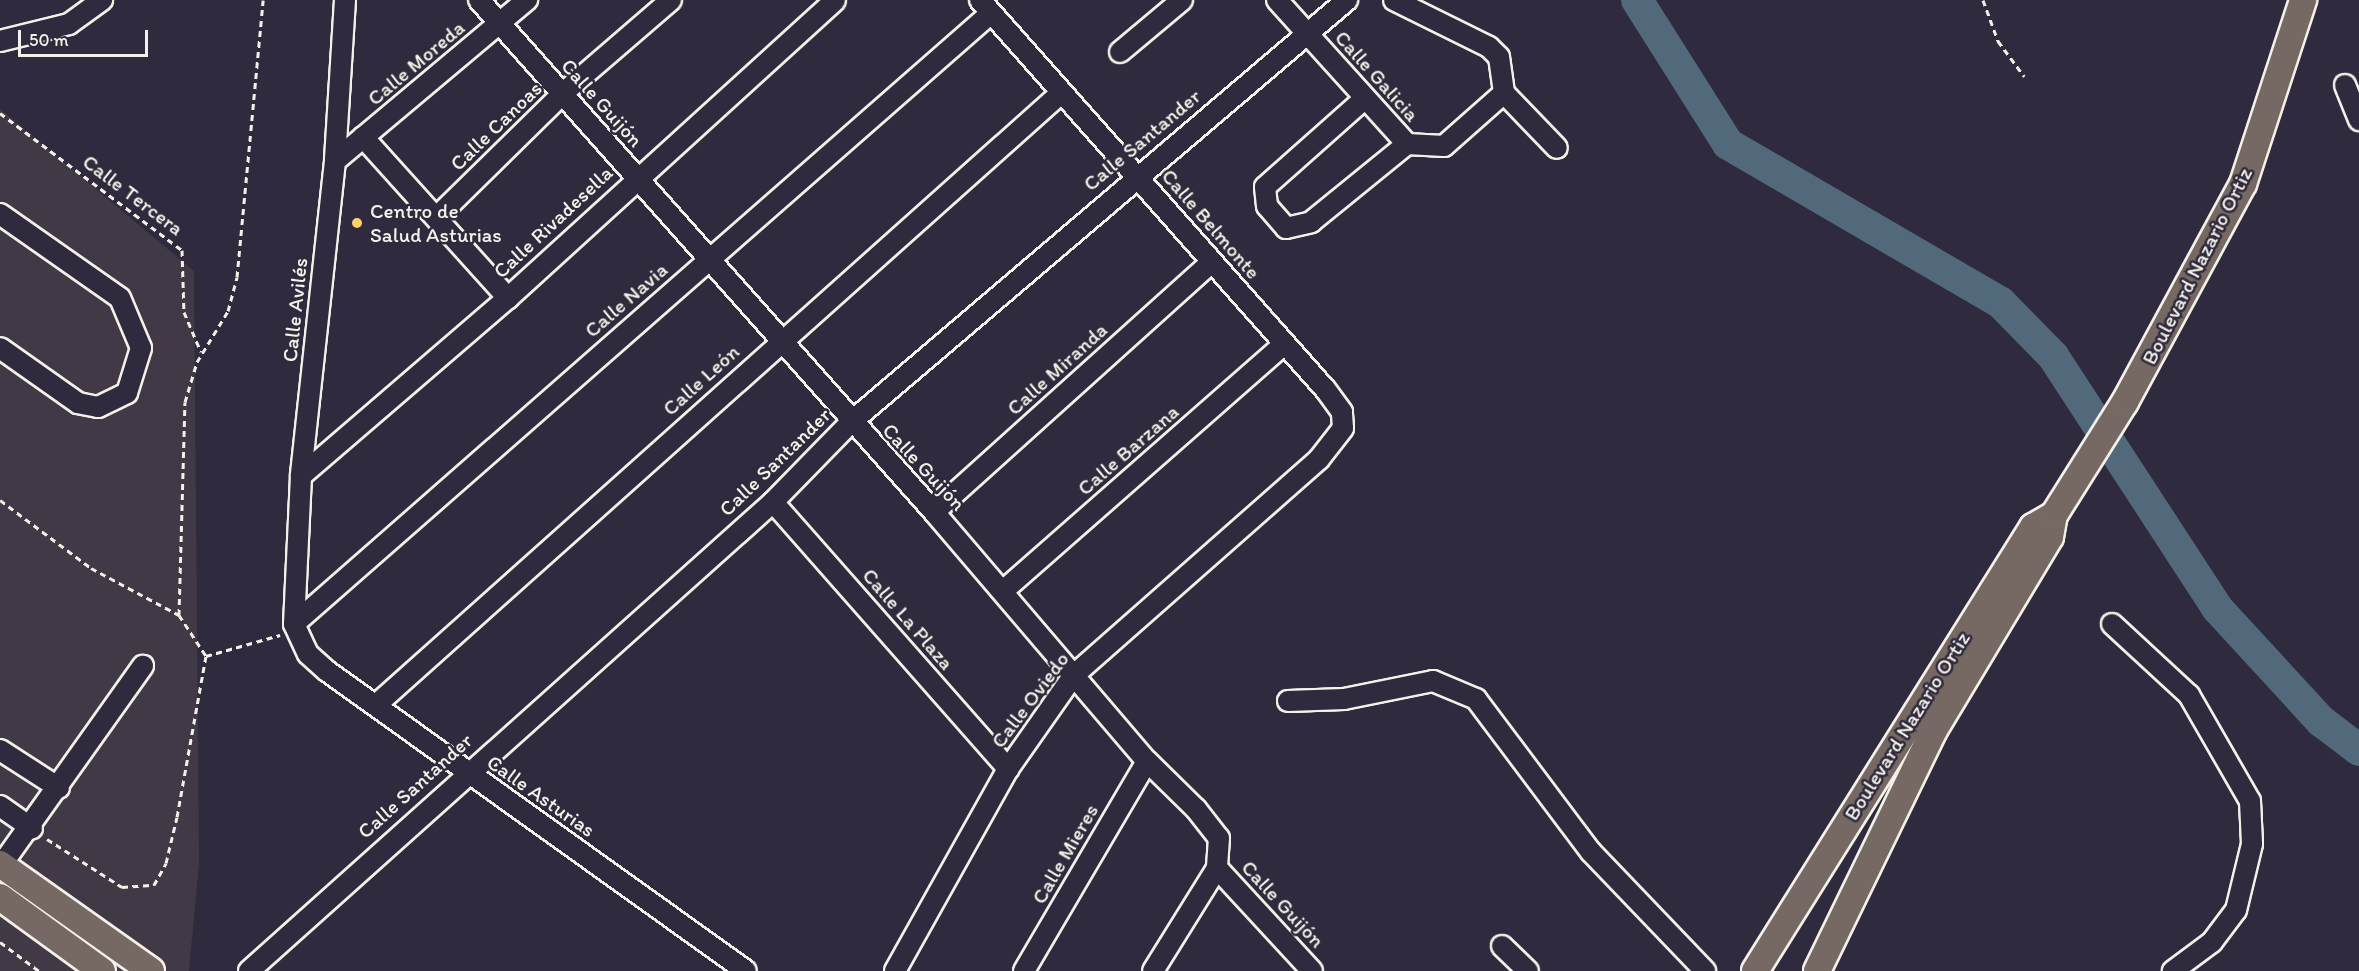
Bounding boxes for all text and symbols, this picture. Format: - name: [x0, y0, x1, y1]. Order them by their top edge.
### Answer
- street label: Calle Moreda: [362, 15, 470, 111]
- scale bar: [21, 18, 152, 56]
- street label: Calle Galicia: [1330, 25, 1424, 127]
- text: 50 m: [29, 29, 69, 51]
- street label: Calle Guijón: [556, 54, 648, 152]
- street label: Calle Canoas: [445, 76, 547, 176]
- street label: Calle Santander: [1078, 84, 1206, 196]
- street label: Calle Tercera: [78, 149, 188, 241]
- street label: Calle Rivadesella: [489, 161, 617, 283]
- street label: Boulevard Nazario Ortiz: [2136, 163, 2258, 369]
- street label: Calle Belmonte: [1156, 164, 1266, 284]
- place label: Centro de Salud Asturias: [370, 198, 502, 248]
- marker: Centro de Salud Asturias: [348, 214, 366, 232]
- street label: Calle Avilés: [277, 257, 313, 363]
- street label: Calle Navia: [579, 257, 673, 343]
- street label: Calle Miranda: [1002, 318, 1112, 420]
- street label: Calle León: [658, 339, 744, 421]
- street label: Calle Barzana: [1072, 399, 1184, 501]
- street label: Calle Santander: [714, 402, 836, 522]
- street label: Calle Guijón: [877, 418, 971, 516]
- street label: Calle La Plaza: [857, 563, 959, 675]
- street label: Boulevard Nazario Ortiz: [1839, 627, 1975, 825]
- street label: Calle Oviedo: [986, 647, 1074, 753]
- street label: Calle Santander: [353, 728, 477, 844]
- street label: Calle Asturias: [482, 749, 600, 843]
- street label: Calle Mieres: [1026, 800, 1104, 908]
- street label: Calle Guijón: [1236, 855, 1330, 953]

